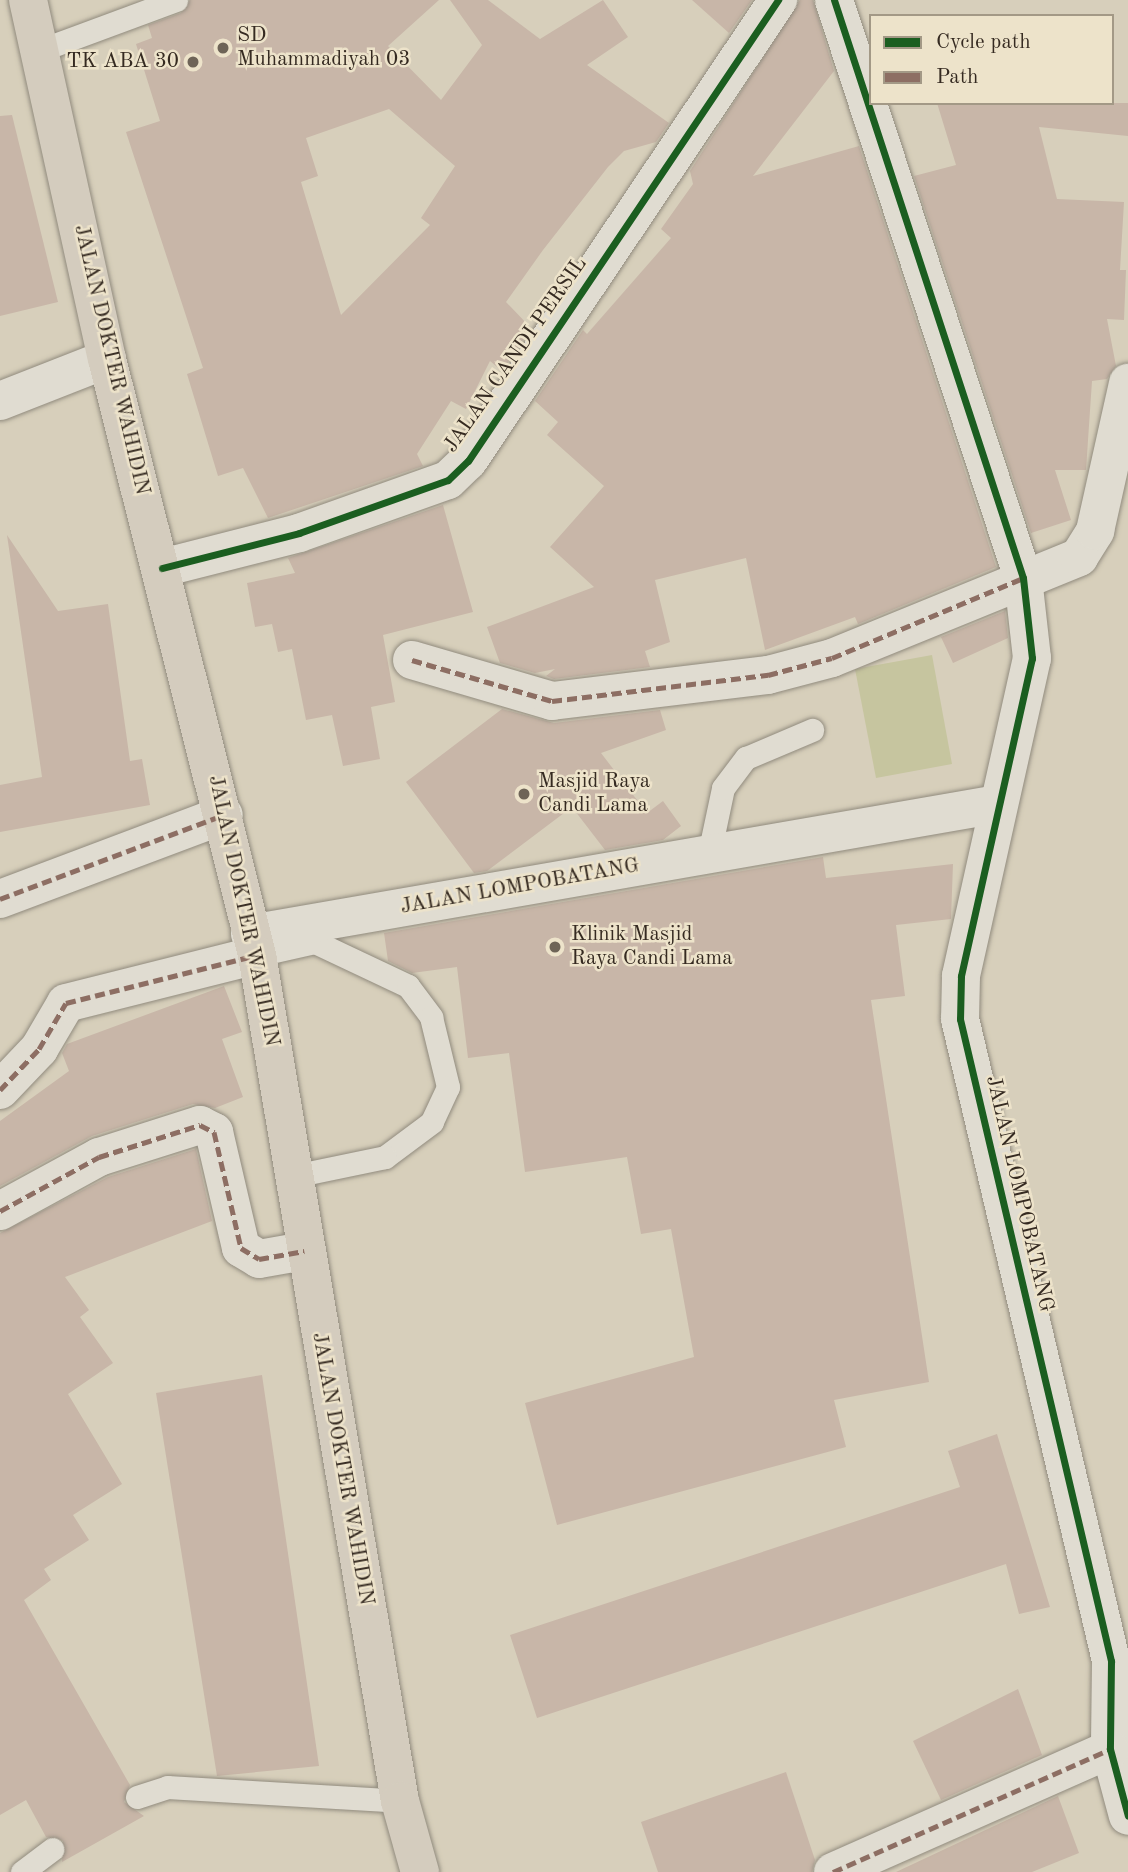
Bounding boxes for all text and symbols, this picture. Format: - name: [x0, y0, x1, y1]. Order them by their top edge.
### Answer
- legend: [869, 14, 1114, 105]
- place label: SD Muhammadiyah 03: [237, 23, 410, 73]
- text: Cycle path: [936, 32, 1031, 53]
- marker: SD Muhammadiyah 03: [215, 40, 231, 56]
- place label: TK ABA 30: [66, 49, 179, 75]
- marker: TK ABA 30: [185, 54, 201, 70]
- text: Path: [936, 67, 979, 88]
- street label: JALAN DOKTER WAHIDIN: [68, 222, 154, 498]
- street label: JALAN CANDI PERSIL: [439, 252, 593, 458]
- place label: Masjid Raya Candi Lama: [538, 769, 650, 819]
- street label: JALAN DOKTER WAHIDIN: [202, 773, 284, 1049]
- marker: Masjid Raya Candi Lama: [516, 786, 532, 802]
- street label: JALAN LOMPOBATANG: [399, 854, 641, 920]
- place label: Klinik Masjid Raya Candi Lama: [571, 922, 733, 972]
- marker: Klinik Masjid Raya Candi Lama: [545, 937, 565, 957]
- street label: JALAN LOMPOBATANG: [979, 1073, 1059, 1315]
- street label: JALAN DOKTER WAHIDIN: [306, 1331, 378, 1607]

